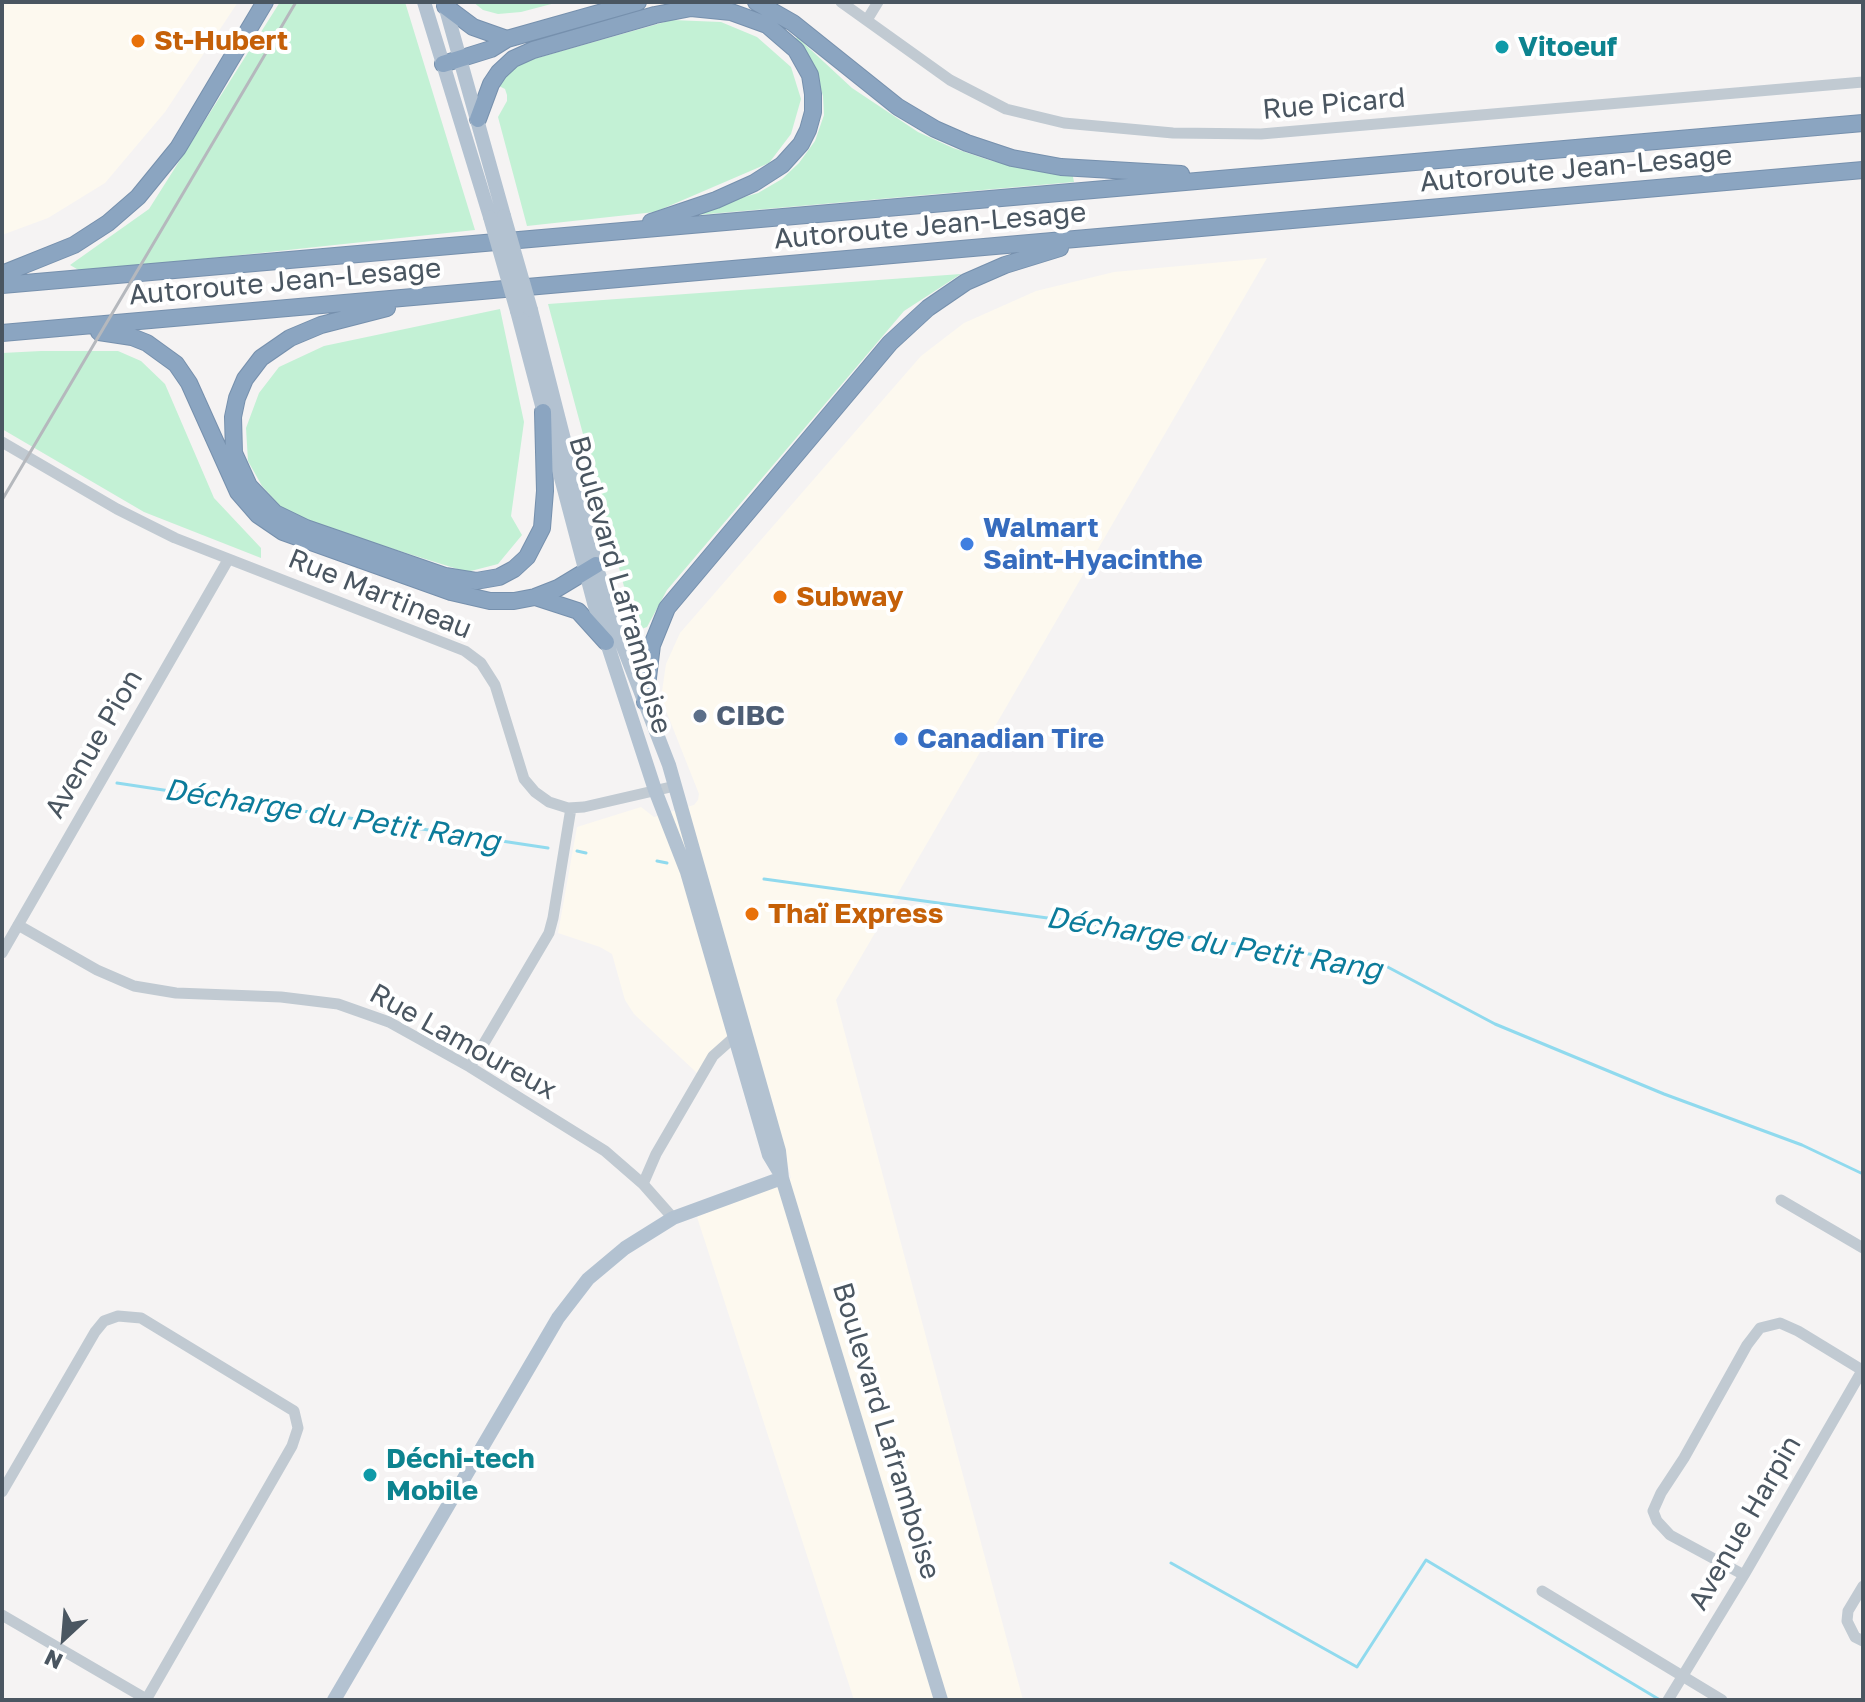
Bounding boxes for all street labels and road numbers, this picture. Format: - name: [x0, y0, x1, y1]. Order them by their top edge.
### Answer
- street label: Rue Picard: [1261, 81, 1407, 127]
- street label: Autoroute Jean-Lesage: [1418, 139, 1734, 199]
- street label: Autoroute Jean-Lesage: [772, 196, 1088, 256]
- street label: Autoroute Jean-Lesage: [127, 252, 443, 312]
- street label: Boulevard Laframboise: [561, 432, 679, 738]
- street label: Rue Martineau: [283, 542, 477, 646]
- street label: Avenue Pion: [38, 664, 150, 824]
- street label: Rue Lamoureux: [364, 977, 562, 1107]
- street label: Boulevard Laframboise: [825, 1279, 947, 1583]
- street label: Avenue Harpin: [1681, 1430, 1809, 1616]

